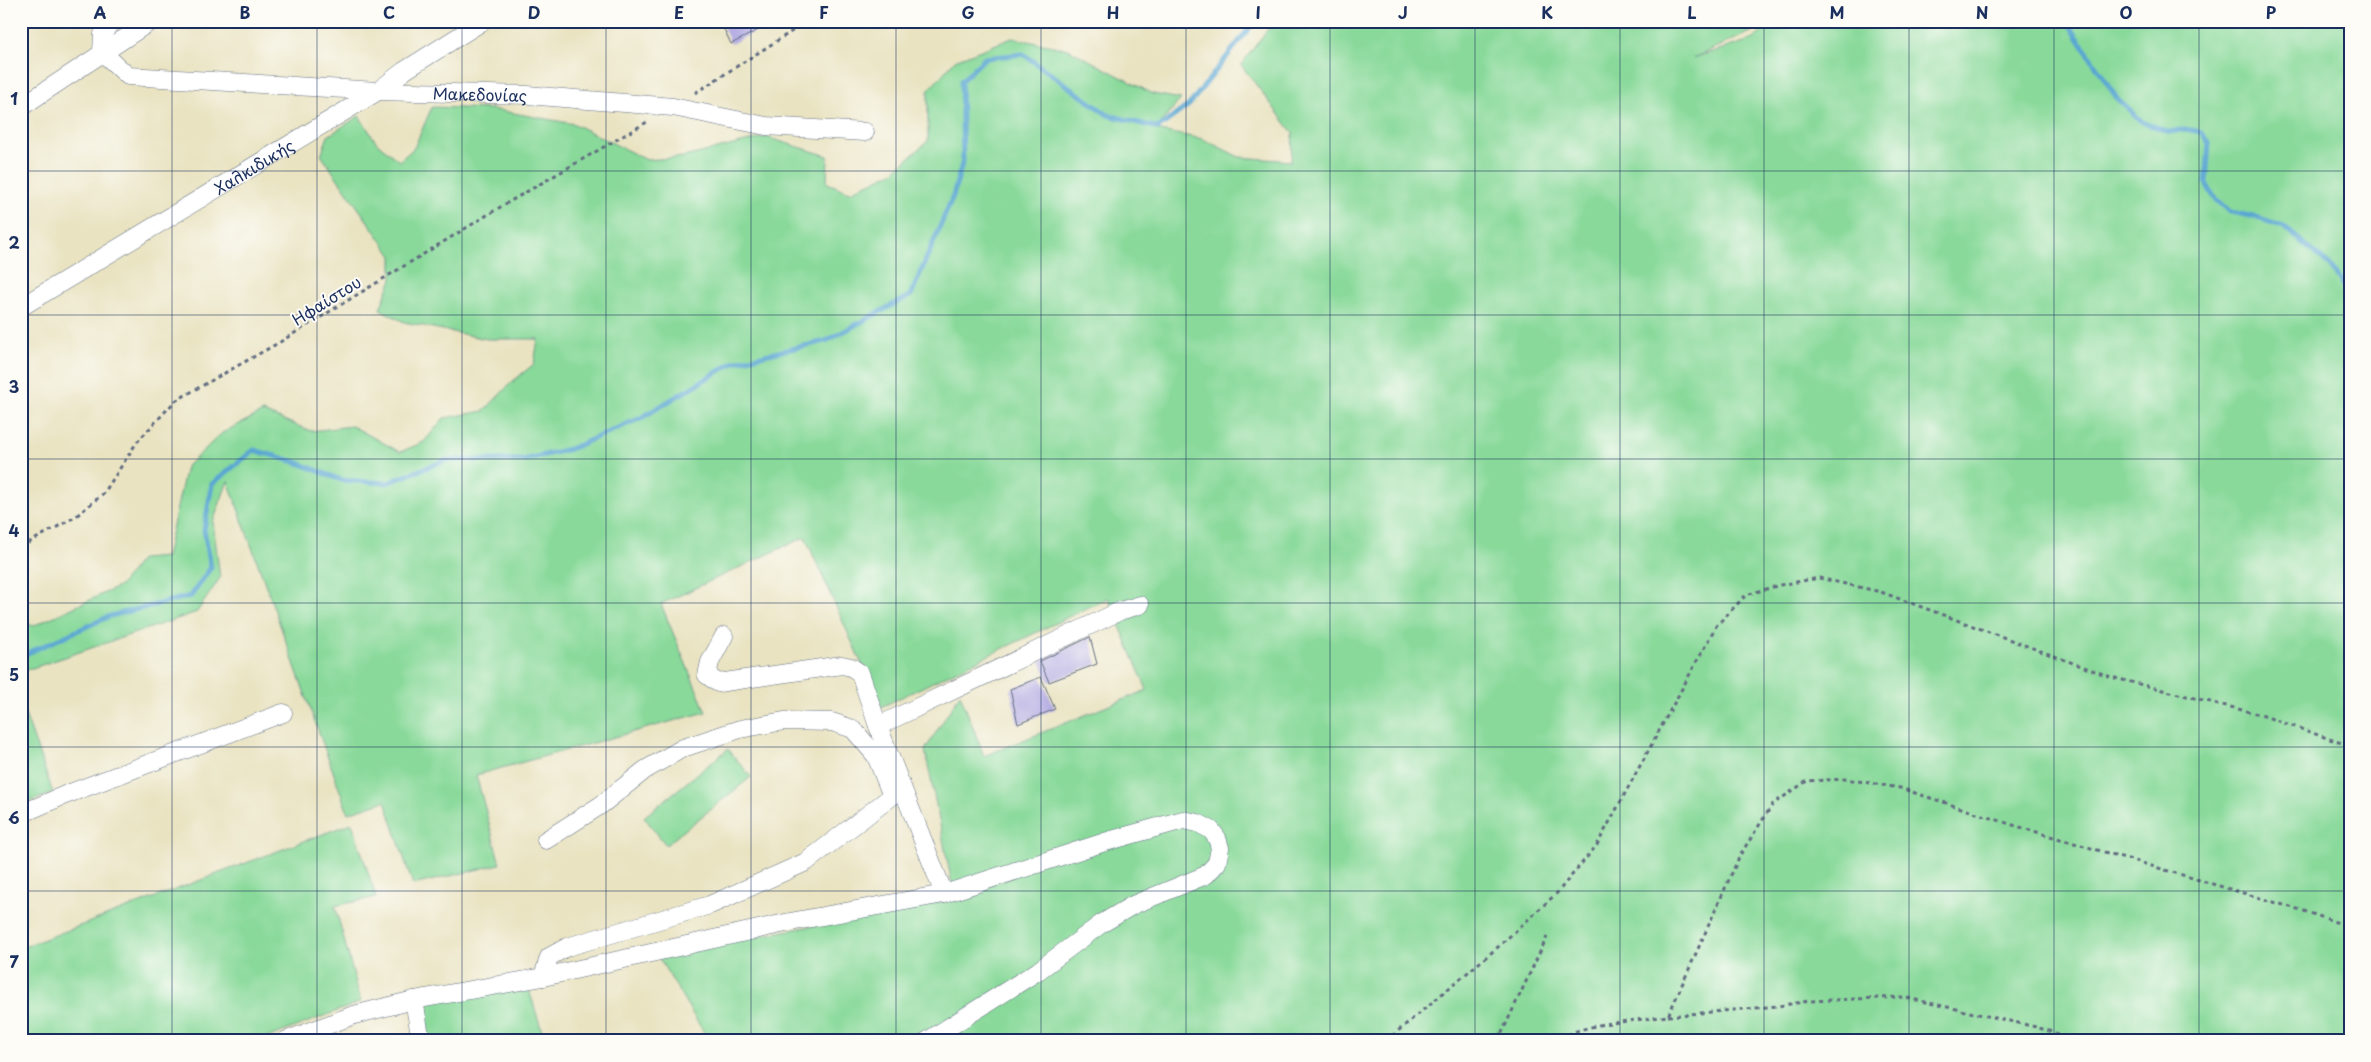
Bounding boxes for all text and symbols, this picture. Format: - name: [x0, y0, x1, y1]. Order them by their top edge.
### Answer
- text: A: [94, 0, 107, 24]
- text: B: [240, 0, 251, 24]
- text: C: [383, 0, 395, 24]
- text: D: [528, 0, 540, 24]
- text: E: [674, 0, 684, 24]
- text: F: [819, 0, 829, 24]
- text: G: [961, 0, 975, 24]
- text: H: [1107, 0, 1119, 24]
- text: I: [1255, 0, 1261, 24]
- text: J: [1398, 0, 1408, 24]
- text: K: [1541, 0, 1553, 24]
- text: L: [1687, 0, 1697, 24]
- text: M: [1829, 0, 1845, 24]
- text: N: [1976, 0, 1988, 24]
- text: O: [2120, 0, 2133, 24]
- text: P: [2266, 0, 2277, 24]
- street label: Μακεδονίας: [432, 80, 527, 107]
- text: 1: [10, 86, 18, 110]
- street label: Χαλκιδικής: [209, 133, 298, 200]
- text: 2: [8, 230, 20, 254]
- street label: Ηφαίστου: [287, 269, 365, 331]
- text: 3: [9, 374, 19, 398]
- text: 4: [9, 518, 20, 542]
- text: 5: [9, 662, 19, 686]
- text: 6: [8, 805, 20, 829]
- text: 7: [9, 949, 19, 973]

